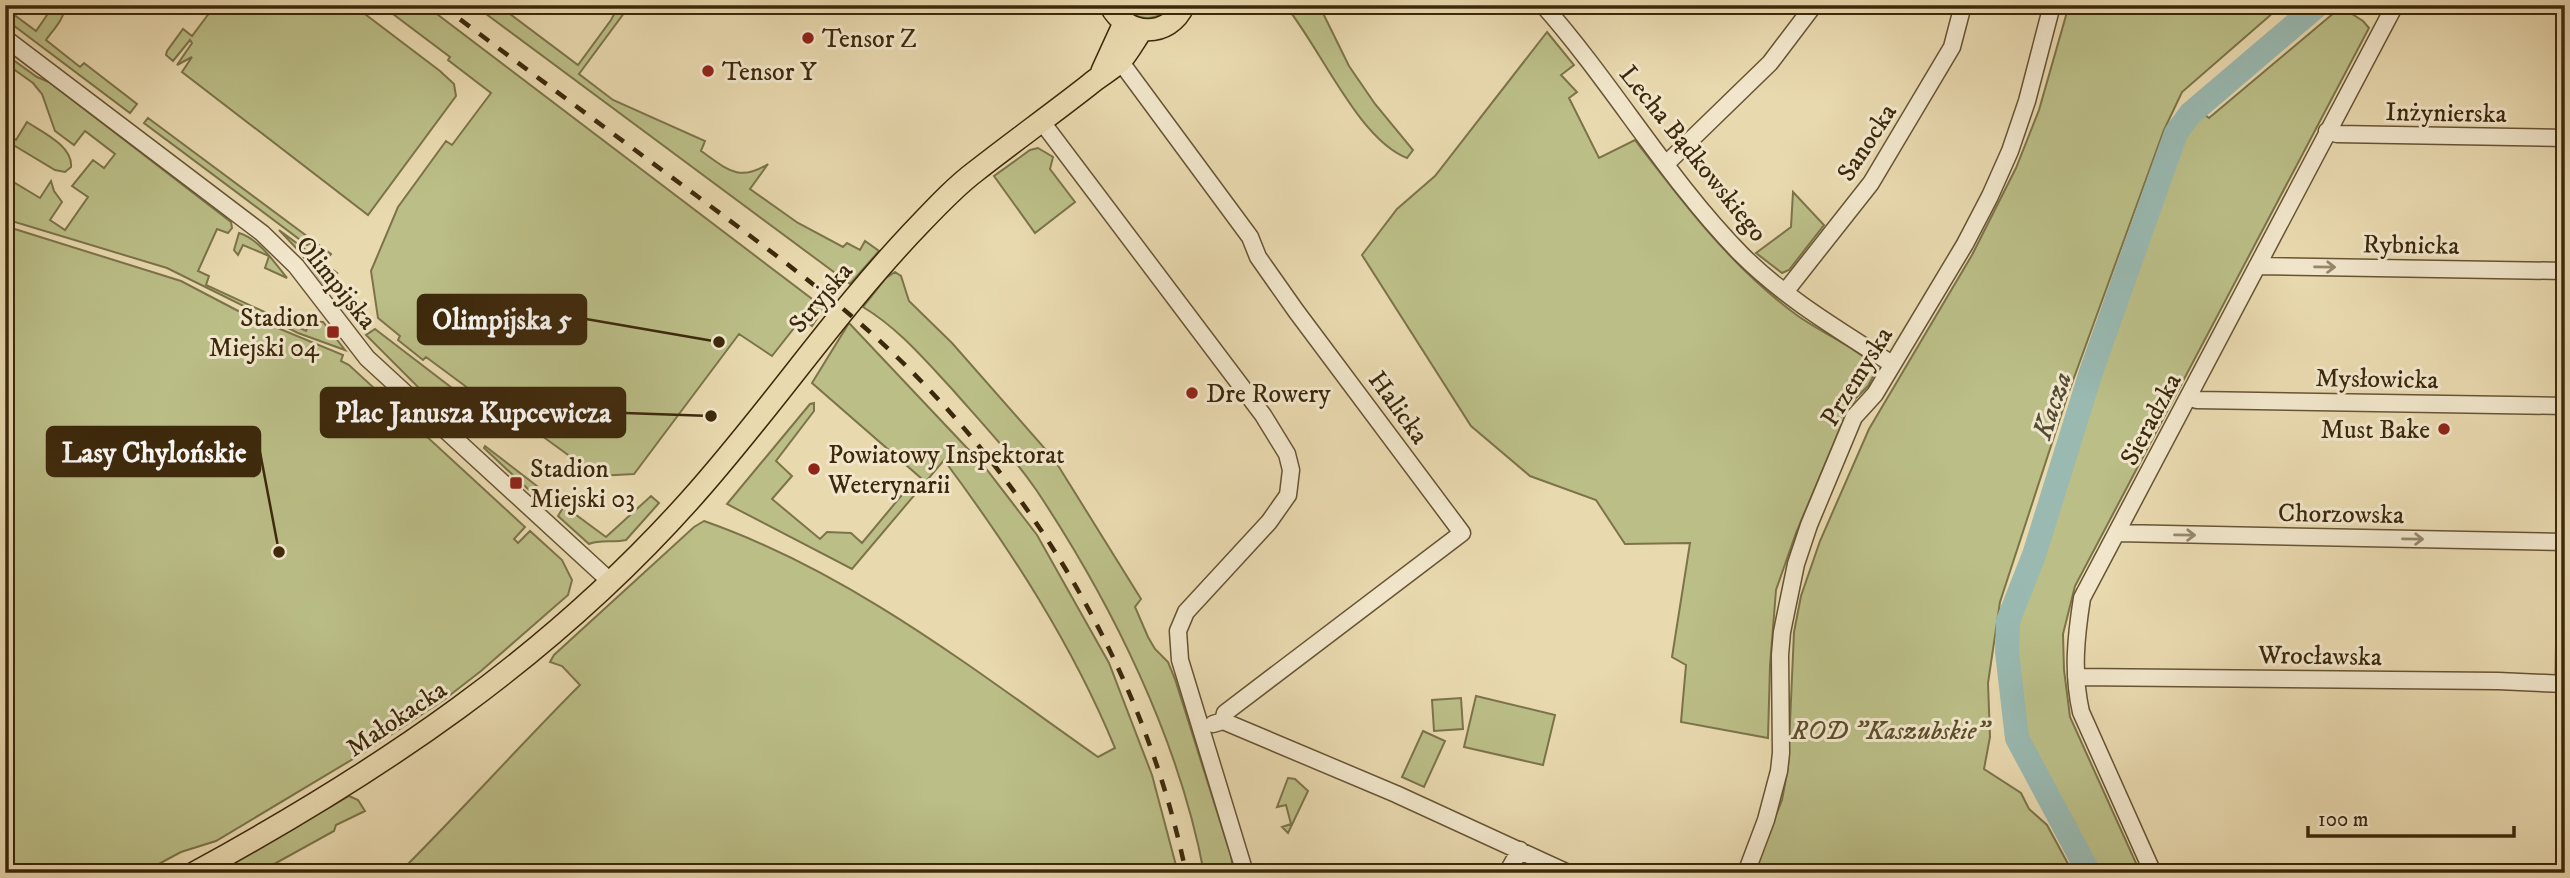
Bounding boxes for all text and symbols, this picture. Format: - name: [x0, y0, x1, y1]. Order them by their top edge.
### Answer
- place label: Tensor Z: [822, 23, 917, 56]
- marker: Tensor Z: [800, 30, 816, 46]
- place label: Tensor Y: [722, 56, 817, 89]
- street label: Lecha Bądkowskiego: [1612, 59, 1774, 249]
- marker: Tensor Y: [700, 63, 716, 79]
- street label: Inżynierska: [2385, 96, 2507, 131]
- street label: Sanocka: [1830, 98, 1905, 188]
- street label: Rybnicka: [2362, 228, 2460, 263]
- street label: Olimpijska: [288, 229, 384, 336]
- street label: Stryjska: [782, 256, 860, 340]
- one-way arrow: [2313, 260, 2336, 274]
- callout: Olimpijska 5: [418, 295, 586, 344]
- place label: Stadion Miejski 04: [209, 302, 320, 365]
- text: Olimpijska 5: [432, 303, 572, 338]
- street label: Przemyska: [1814, 321, 1901, 433]
- marker: Stadion Miejski 04: [325, 324, 341, 340]
- street label: Mysłowicka: [2315, 362, 2439, 397]
- street label: Halicka: [1360, 365, 1435, 451]
- water label: Kacza: [2024, 367, 2080, 445]
- street label: Sieradzka: [2113, 368, 2189, 472]
- place label: Dre Rowery: [1206, 378, 1331, 411]
- marker: Dre Rowery: [1184, 385, 1200, 401]
- callout: Plac Janusza Kupcewicza: [321, 388, 625, 437]
- text: Plac Janusza Kupcewicza: [335, 396, 612, 431]
- place label: Must Bake: [2321, 414, 2430, 447]
- marker: Must Bake: [2436, 421, 2452, 437]
- callout: Lasy Chylońskie: [47, 427, 260, 476]
- text: Lasy Chylońskie: [61, 436, 247, 471]
- place label: Powiatowy Inspektorat Weterynarii: [827, 439, 1065, 502]
- place label: Stadion Miejski 03: [530, 453, 635, 516]
- marker: Powiatowy Inspektorat Weterynarii: [806, 461, 822, 477]
- marker: Stadion Miejski 03: [508, 475, 524, 491]
- street label: Chorzowska: [2278, 497, 2404, 532]
- one-way arrow: [2174, 528, 2197, 541]
- one-way arrow: [2401, 532, 2424, 546]
- street label: Wrocławska: [2257, 639, 2382, 674]
- street label: Małokacka: [340, 674, 453, 765]
- park label: ROD "Kaszubskie": [1790, 715, 1992, 748]
- scale bar: [2308, 794, 2514, 838]
- text: 100 m: [2318, 807, 2369, 833]

